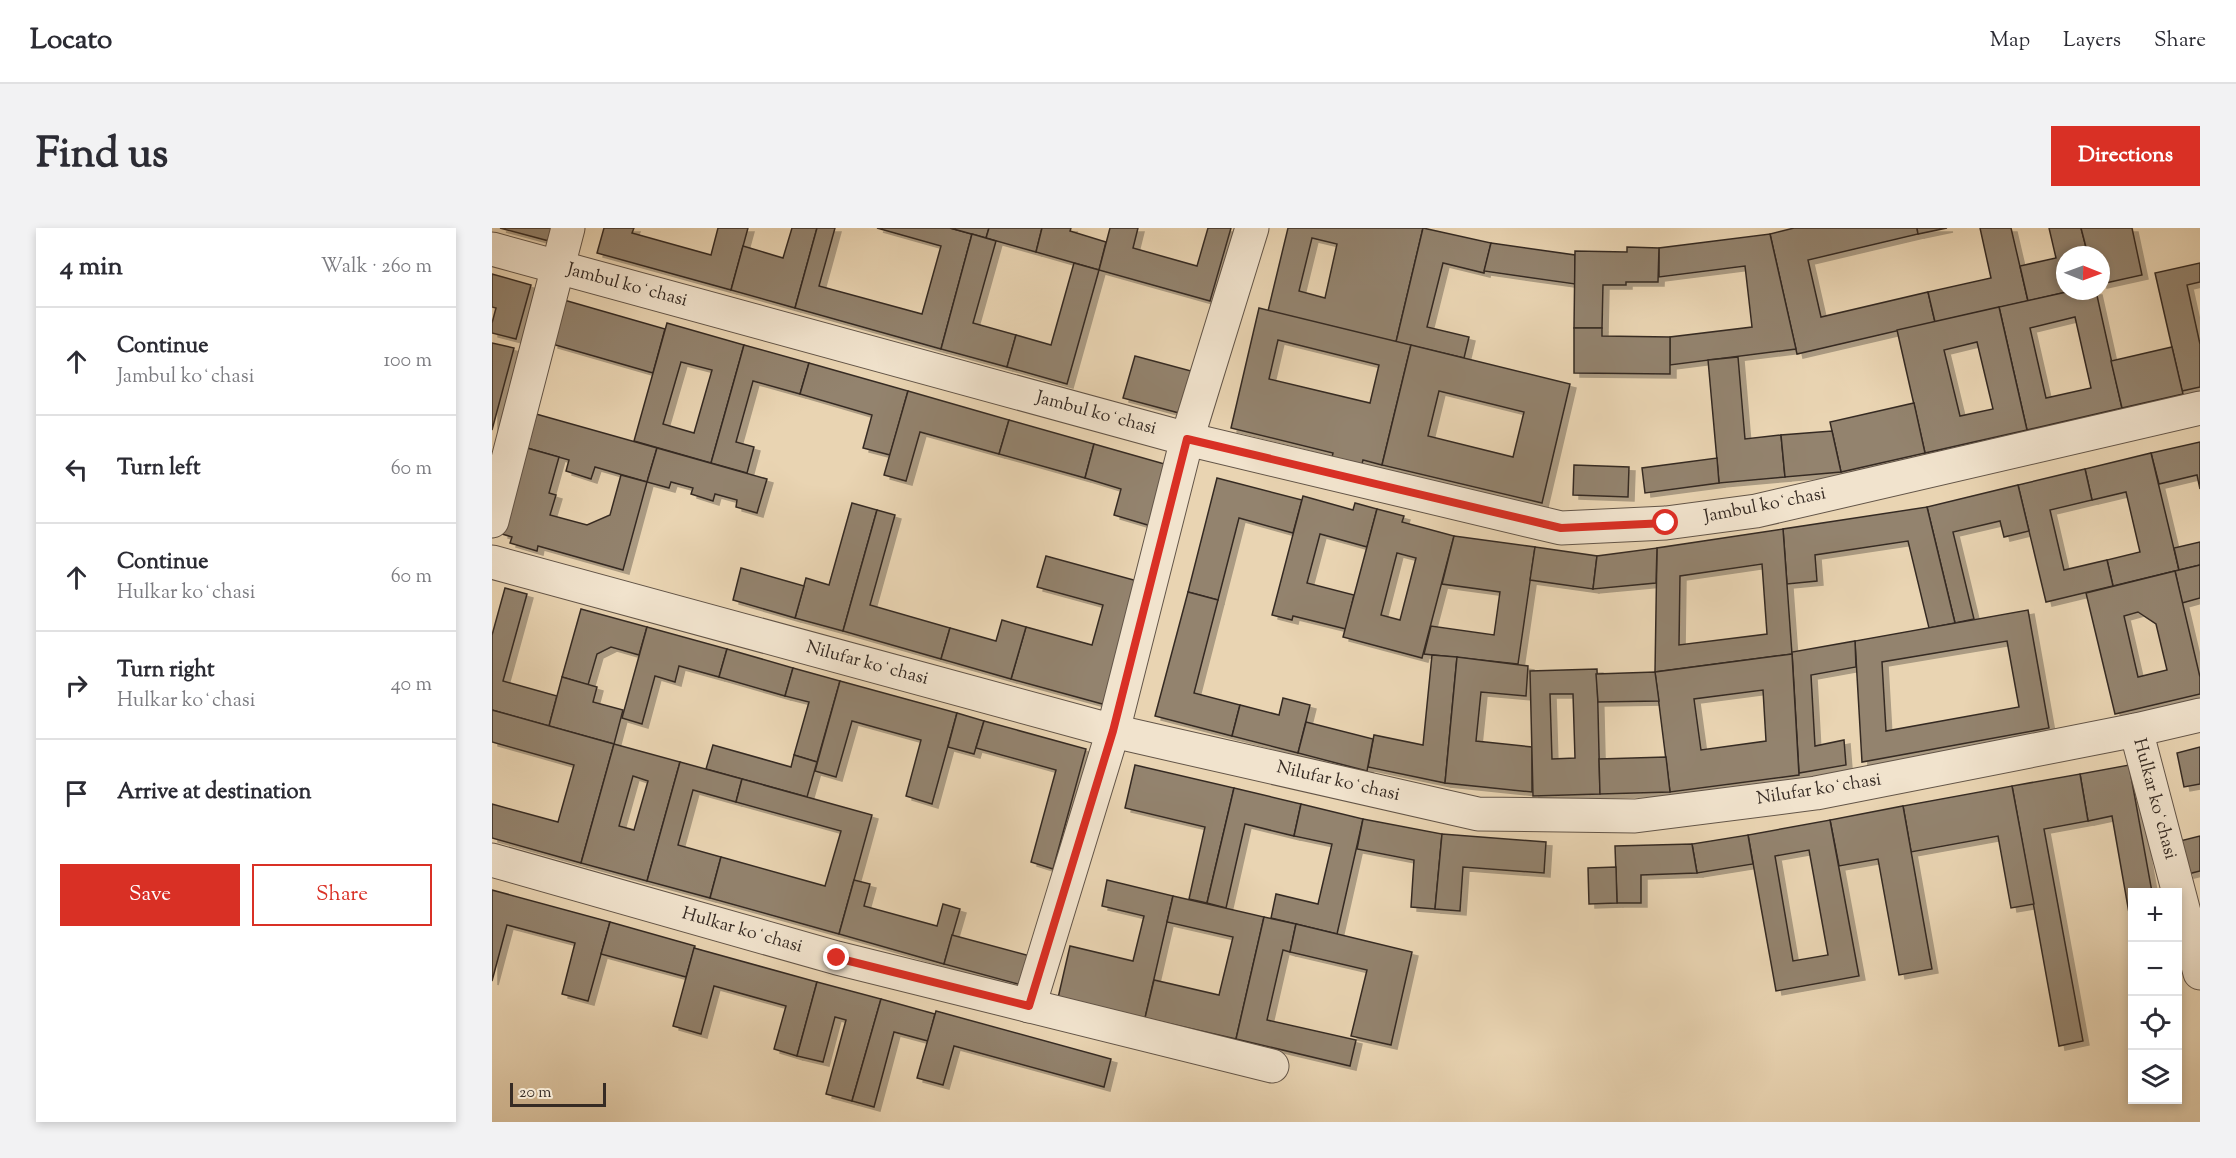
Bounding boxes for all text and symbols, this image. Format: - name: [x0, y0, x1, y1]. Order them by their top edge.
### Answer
- text: Locato: [30, 21, 112, 61]
- text: Map: [1990, 26, 2030, 56]
- text: Layers: [2063, 26, 2121, 56]
- text: Share: [2154, 26, 2206, 56]
- text: Find us: [36, 126, 168, 186]
- button: Directions: [2051, 126, 2200, 186]
- north arrow: [2056, 246, 2110, 300]
- text: 4 min: [60, 249, 123, 286]
- text: Walk · 260 m: [321, 253, 432, 282]
- street label: Jambul koʻchasi: [563, 257, 690, 315]
- text: Continue: [117, 331, 208, 363]
- icon: ahead: [60, 345, 93, 378]
- text: 100 m: [383, 347, 432, 376]
- text: Jambul koʻchasi: [117, 363, 254, 392]
- street label: Jambul koʻchasi: [1032, 385, 1159, 443]
- icon: left: [60, 453, 93, 486]
- text: Turn left: [117, 453, 200, 485]
- text: 60 m: [391, 455, 432, 484]
- street label: Jambul koʻchasi: [1701, 481, 1828, 531]
- route start: [1652, 509, 1678, 535]
- text: Continue: [117, 547, 208, 579]
- icon: ahead: [60, 561, 93, 594]
- text: 60 m: [391, 563, 432, 592]
- text: Hulkar koʻchasi: [117, 579, 255, 608]
- street label: Nilufar koʻchasi: [803, 635, 931, 693]
- text: Turn right: [117, 655, 214, 687]
- icon: right: [60, 669, 93, 702]
- text: 40 m: [391, 671, 432, 700]
- text: Hulkar koʻchasi: [117, 687, 255, 716]
- street label: Hulkar koʻchasi: [2125, 735, 2183, 863]
- street label: Nilufar koʻchasi: [1274, 755, 1402, 809]
- street label: Nilufar koʻchasi: [1755, 767, 1883, 813]
- icon: arrive: [60, 777, 93, 810]
- text: Arrive at destination: [117, 777, 312, 809]
- button: Save: [60, 864, 240, 926]
- button: Share: [252, 864, 432, 926]
- map controls: [2128, 888, 2182, 1104]
- button: +: [2128, 888, 2182, 942]
- street label: Hulkar koʻchasi: [679, 901, 805, 961]
- button: −: [2128, 942, 2182, 996]
- route end: [823, 944, 849, 970]
- button: locate: [2128, 996, 2182, 1050]
- button: layers: [2128, 1050, 2182, 1104]
- scale bar: [510, 1080, 606, 1108]
- text: 20 m: [519, 1082, 552, 1105]

